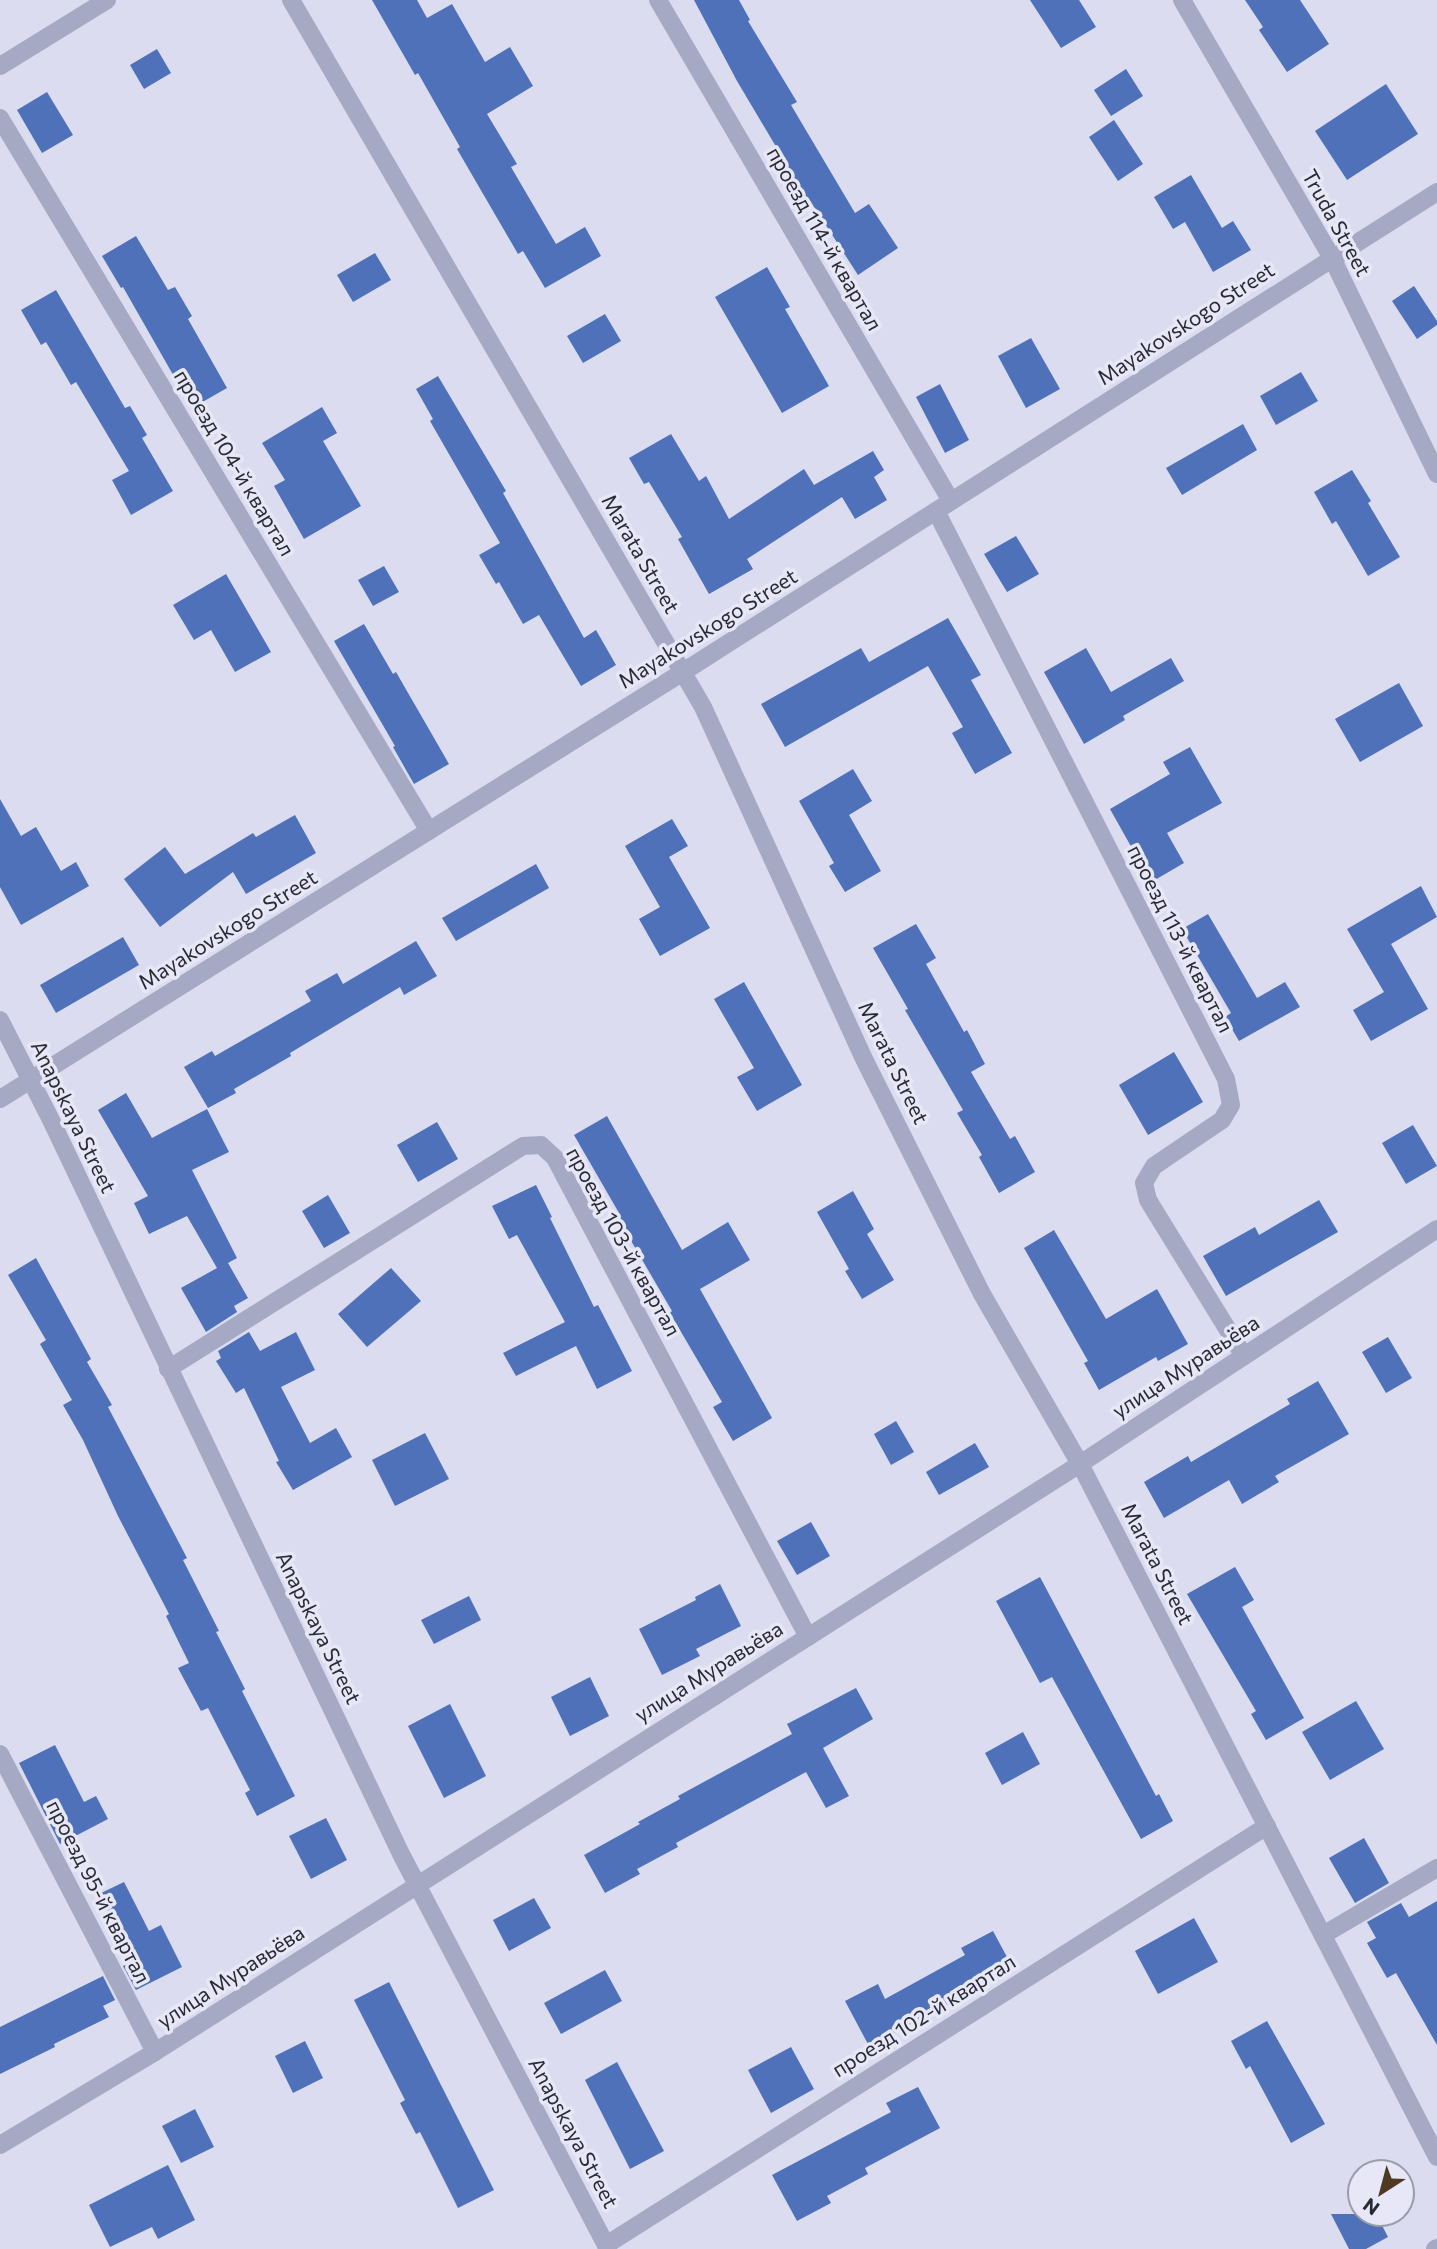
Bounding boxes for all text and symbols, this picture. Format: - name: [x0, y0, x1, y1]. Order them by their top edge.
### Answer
- street label: проезд 114-й квартал: [762, 142, 888, 335]
- street label: Truda Street: [1298, 164, 1377, 280]
- street label: Mayakovskogo Street: [1092, 256, 1278, 389]
- street label: проезд 104-й квартал: [170, 365, 301, 560]
- street label: Marata Street: [597, 489, 685, 617]
- street label: Mayakovskogo Street: [613, 563, 801, 693]
- street label: проезд 113-й квартал: [1123, 840, 1240, 1036]
- street label: Mayakovskogo Street: [133, 864, 321, 994]
- street label: Marata Street: [854, 997, 935, 1128]
- street label: Anapskaya Street: [27, 1036, 122, 1197]
- street label: проезд 103-й квартал: [562, 1142, 687, 1340]
- street label: улица Муравьёва: [1107, 1309, 1263, 1423]
- street label: Marata Street: [1117, 1498, 1200, 1628]
- street label: Anapskaya Street: [272, 1547, 367, 1708]
- street label: улица Муравьёва: [630, 1615, 787, 1726]
- street label: проезд 95-й квартал: [42, 1795, 156, 1987]
- street label: улица Муравьёва: [152, 1919, 308, 2033]
- street label: проезд 102-й квартал: [827, 1948, 1020, 2081]
- street label: Anapskaya Street: [524, 2053, 624, 2212]
- north arrow: [1346, 2158, 1416, 2228]
- text: N: [1358, 2194, 1383, 2221]

